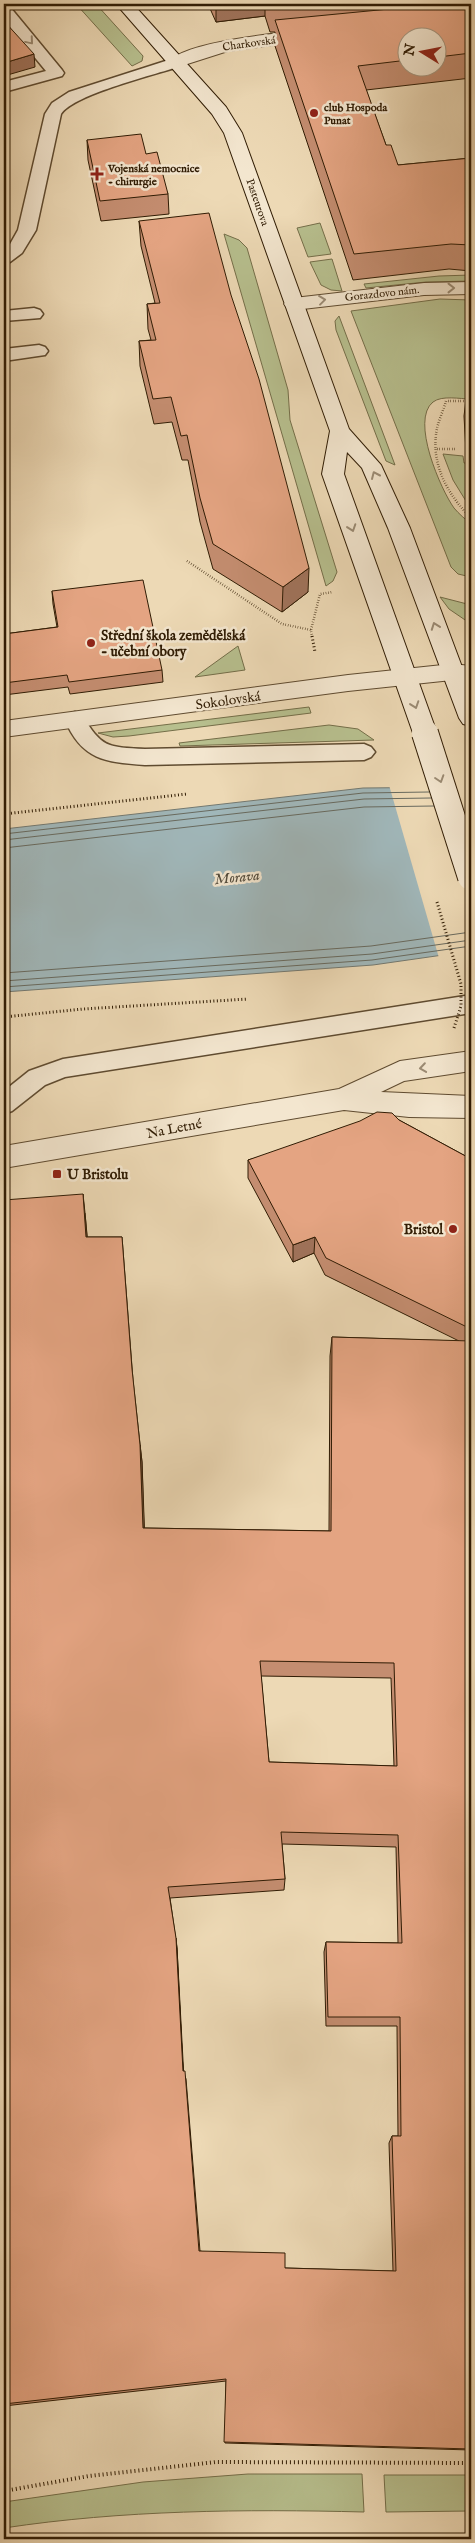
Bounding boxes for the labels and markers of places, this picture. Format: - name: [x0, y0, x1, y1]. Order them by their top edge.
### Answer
- place label: club Hospoda Punat: [324, 101, 387, 128]
- marker: club Hospoda Punat: [308, 107, 320, 119]
- place label: Vojenská nemocnice - chirurgie: [107, 162, 199, 189]
- marker: Vojenská nemocnice - chirurgie: [90, 167, 104, 181]
- place label: Střední škola zemědělská - učební obory: [101, 627, 246, 661]
- marker: Střední škola zemědělská - učební obory: [85, 637, 97, 649]
- place label: U Bristolu: [66, 1166, 129, 1184]
- marker: U Bristolu: [51, 1168, 63, 1180]
- place label: Bristol: [404, 1221, 444, 1239]
- marker: Bristol: [447, 1223, 459, 1235]

